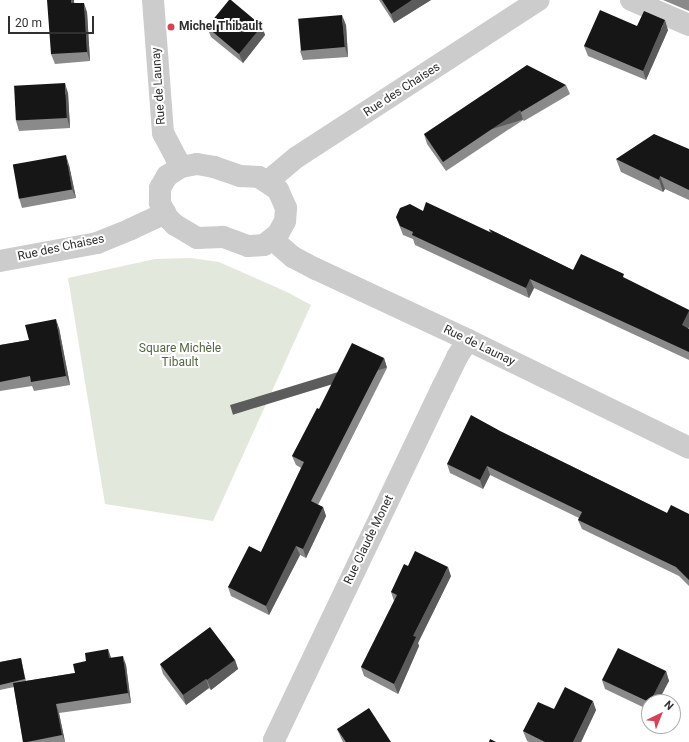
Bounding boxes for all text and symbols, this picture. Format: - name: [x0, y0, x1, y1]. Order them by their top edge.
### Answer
- scale bar: [10, 8, 96, 34]
- text: 20 m: [15, 16, 42, 30]
- place label: Michel Thibault: [179, 20, 263, 34]
- marker: Michel Thibault: [166, 22, 176, 32]
- street label: Rue de Launay: [149, 47, 169, 125]
- street label: Rue des Chaises: [361, 60, 443, 120]
- street label: Rue des Chaises: [16, 232, 106, 264]
- street label: Rue de Launay: [441, 322, 517, 370]
- park label: Square Michèle Tibault: [139, 342, 221, 370]
- street label: Rue Claude Monet: [341, 493, 397, 587]
- north arrow: [641, 694, 681, 734]
- text: N: [662, 698, 676, 713]

